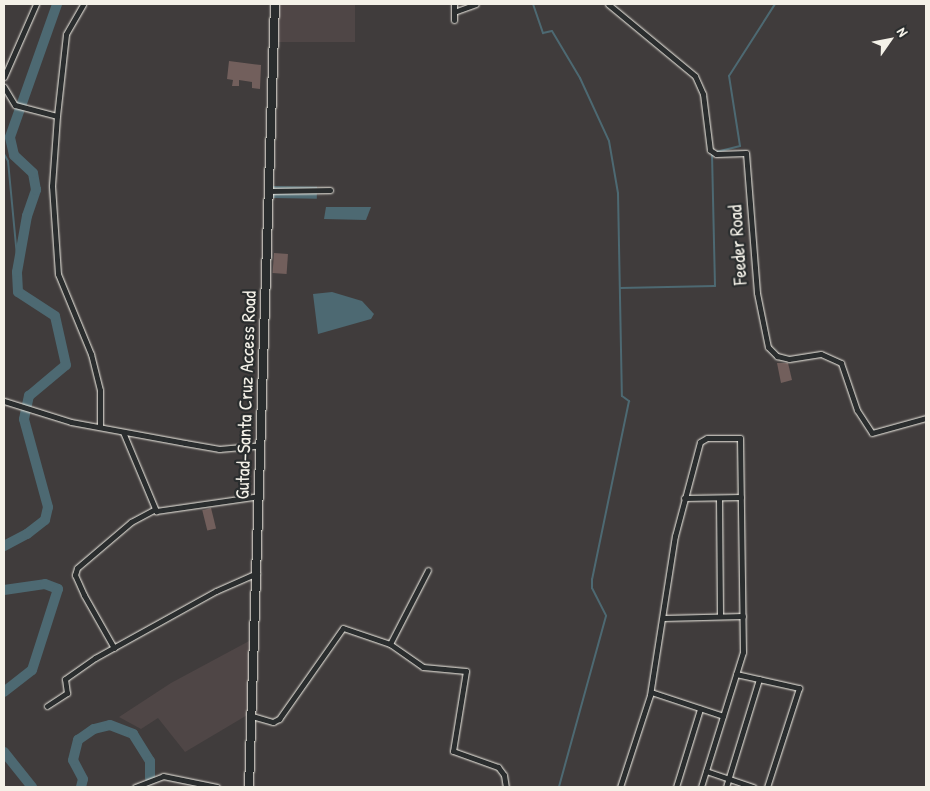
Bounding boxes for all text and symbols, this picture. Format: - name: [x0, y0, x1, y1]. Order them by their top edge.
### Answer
- north arrow: [865, 15, 915, 65]
- text: N: [893, 23, 913, 40]
- street label: Feeder Road: [724, 204, 752, 286]
- street label: Gutad-Santa Cruz Access Road: [231, 290, 261, 500]

